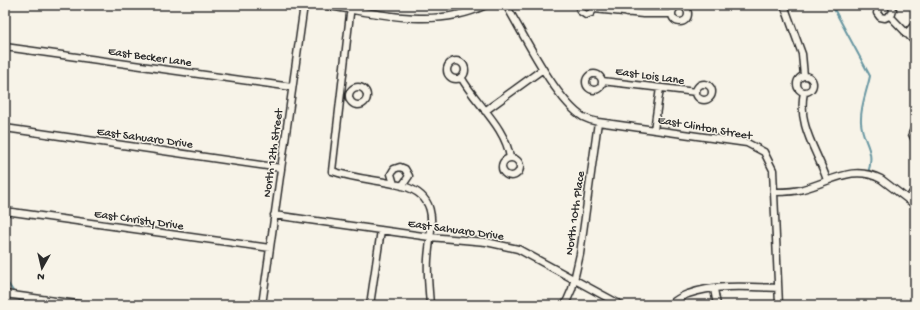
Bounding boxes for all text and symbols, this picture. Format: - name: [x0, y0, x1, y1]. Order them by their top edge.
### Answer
- street label: East Becker Lane: [107, 45, 193, 71]
- street label: East Lois Lane: [614, 65, 686, 89]
- street label: North 12th Street: [261, 107, 287, 199]
- street label: East Clinton Street: [656, 114, 754, 144]
- street label: East Sahuaro Drive: [96, 125, 194, 153]
- street label: North 10th Place: [563, 170, 589, 256]
- street label: East Christy Drive: [93, 208, 185, 234]
- street label: East Sahuaro Drive: [407, 217, 505, 245]
- north arrow: [22, 248, 62, 288]
- text: N: [36, 269, 45, 282]

